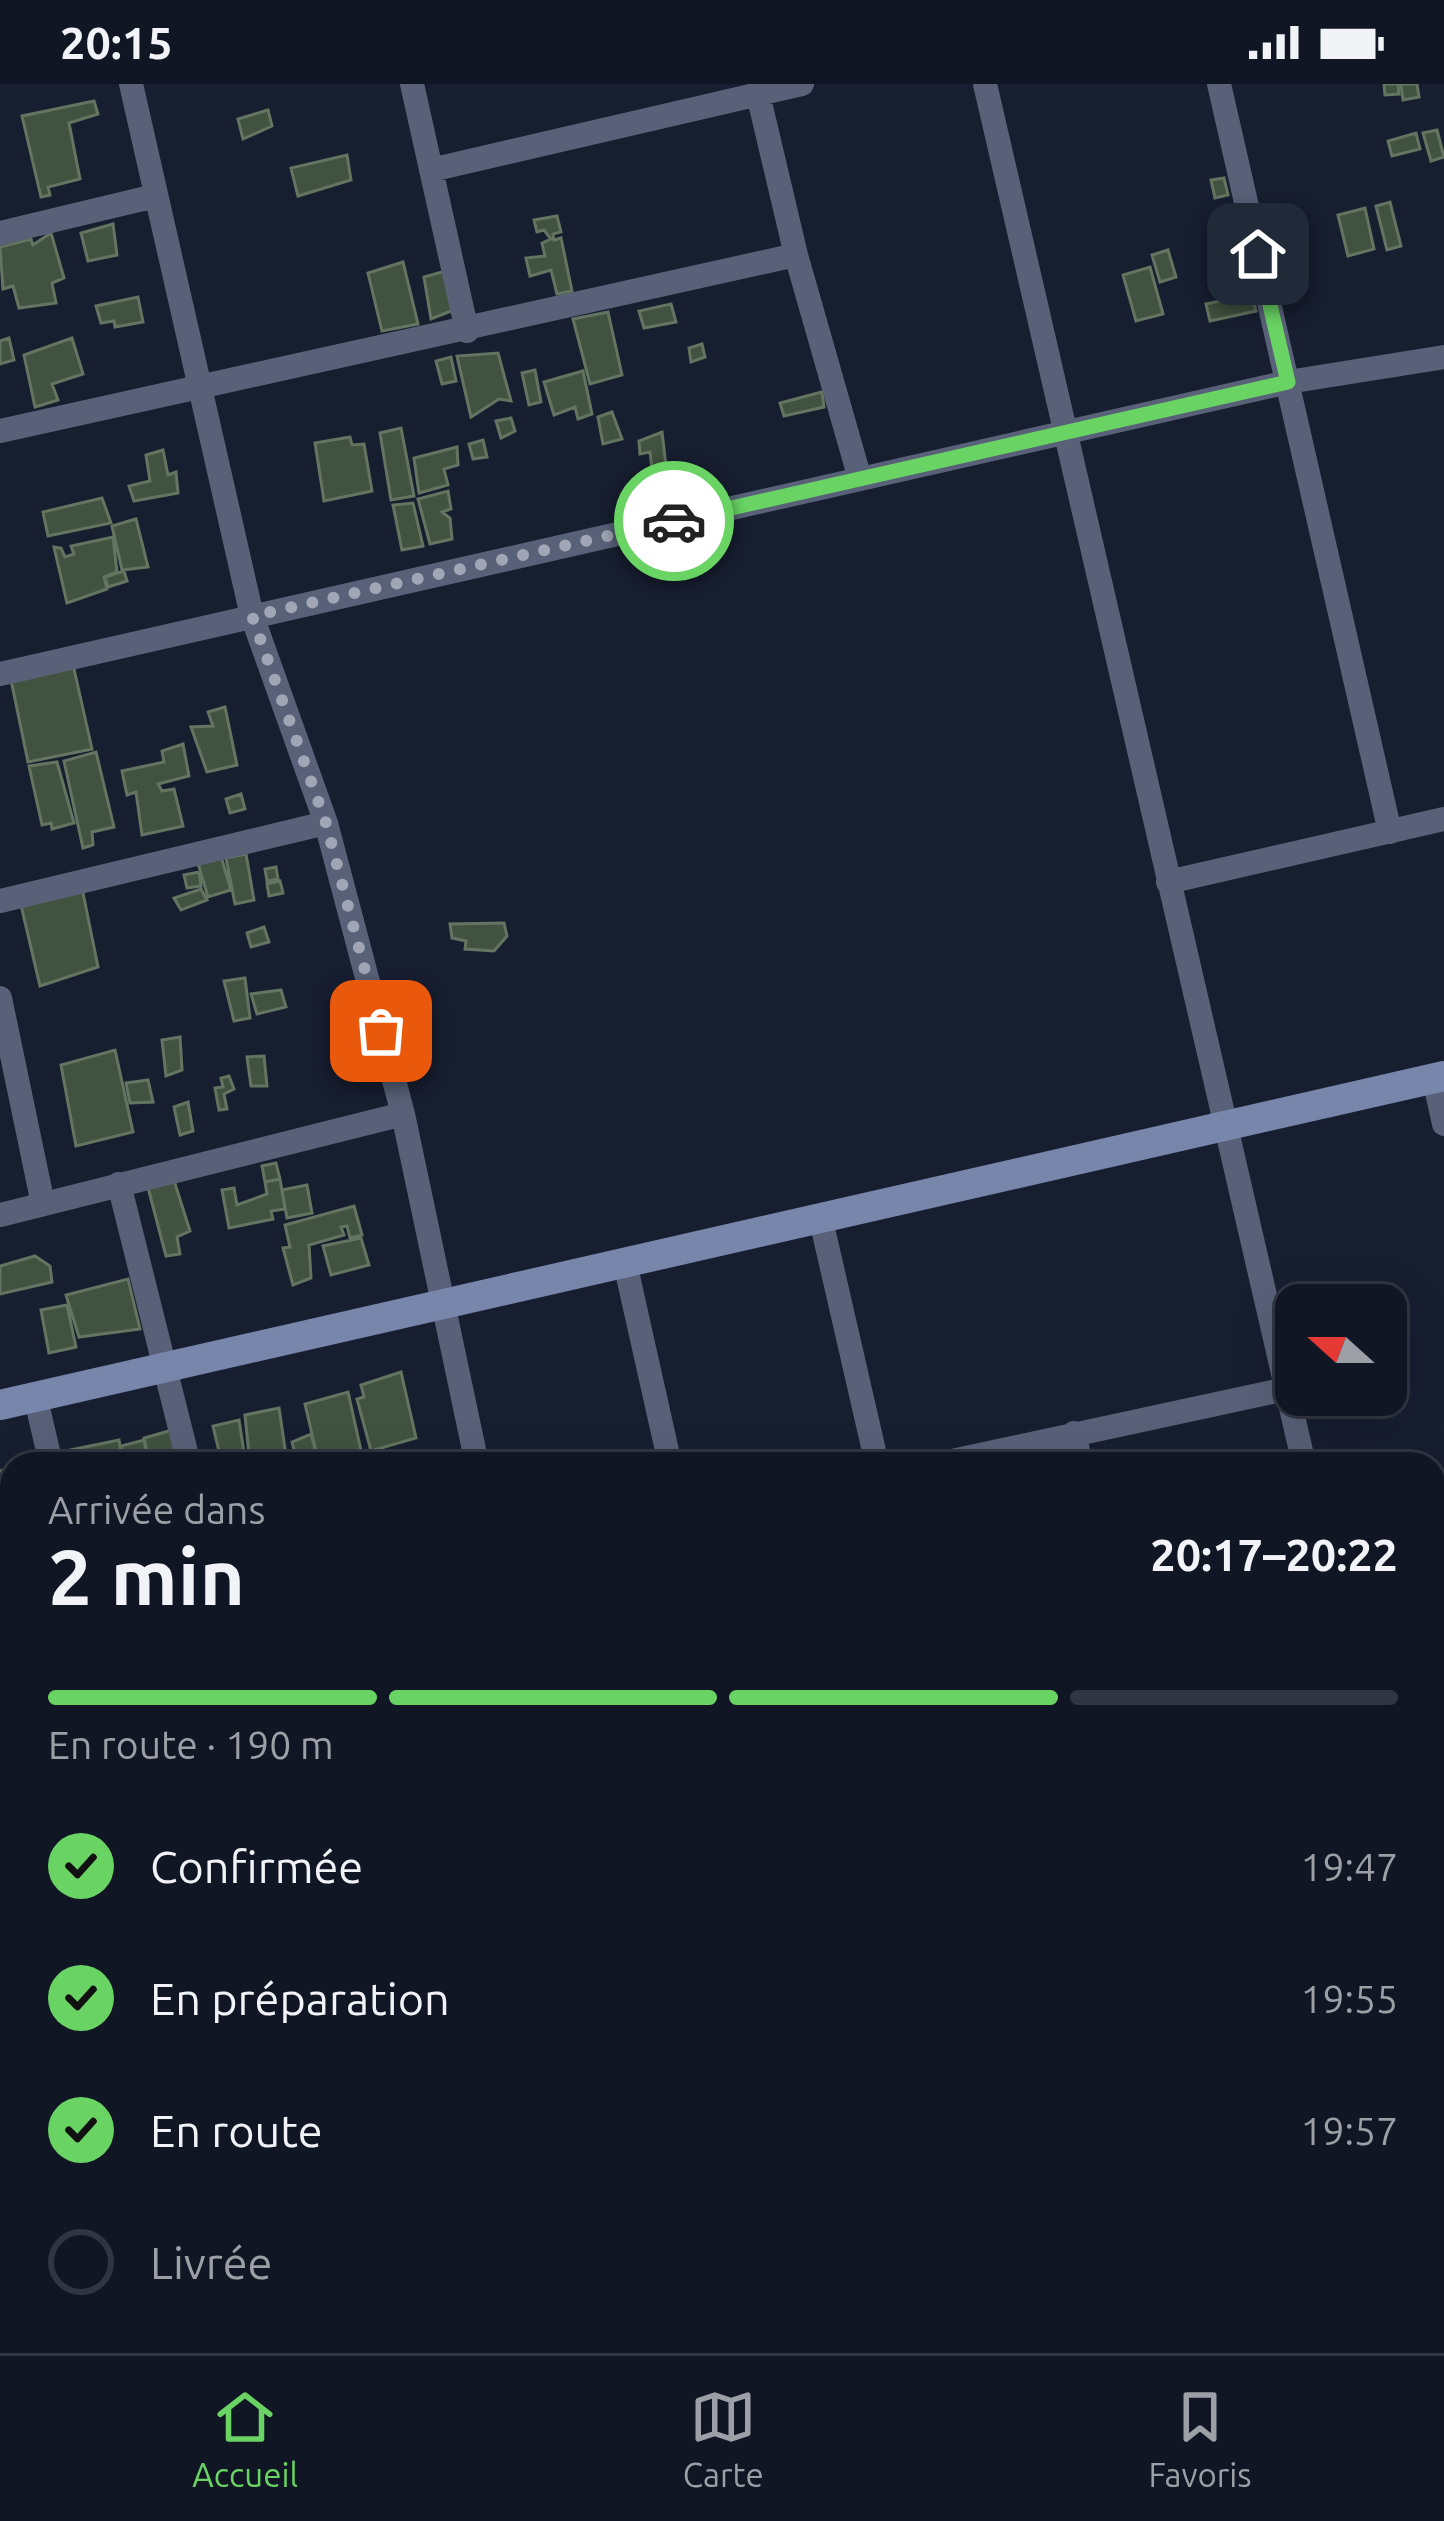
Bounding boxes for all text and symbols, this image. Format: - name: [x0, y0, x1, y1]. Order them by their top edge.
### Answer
- text: 20:15: [60, 17, 173, 68]
- pin: [1207, 203, 1309, 305]
- icon: home: [1225, 221, 1291, 287]
- courier: [614, 461, 734, 581]
- icon: car: [641, 488, 707, 554]
- pin: [330, 980, 432, 1082]
- icon: bag: [348, 998, 414, 1064]
- north arrow: [1275, 1284, 1407, 1416]
- map controls: [1275, 1284, 1407, 1416]
- text: Arrivée dans: [48, 1488, 265, 1531]
- text: 20:17–20:22: [1150, 1529, 1398, 1580]
- text: 2 min: [48, 1532, 245, 1620]
- text: En route · 190 m: [48, 1723, 334, 1766]
- icon: check: [48, 1833, 114, 1899]
- text: Confirmée: [150, 1841, 363, 1892]
- text: 19:47: [1300, 1845, 1398, 1888]
- icon: check: [48, 1965, 114, 2031]
- text: En préparation: [150, 1973, 450, 2024]
- text: 19:55: [1300, 1977, 1398, 2020]
- icon: check: [48, 2097, 114, 2163]
- text: En route: [150, 2105, 323, 2156]
- text: 19:57: [1300, 2109, 1398, 2152]
- text: Livrée: [150, 2237, 272, 2288]
- tab: Accueil: [192, 2384, 298, 2493]
- tab: Carte: [683, 2384, 764, 2493]
- tab: Favoris: [1148, 2384, 1252, 2493]

